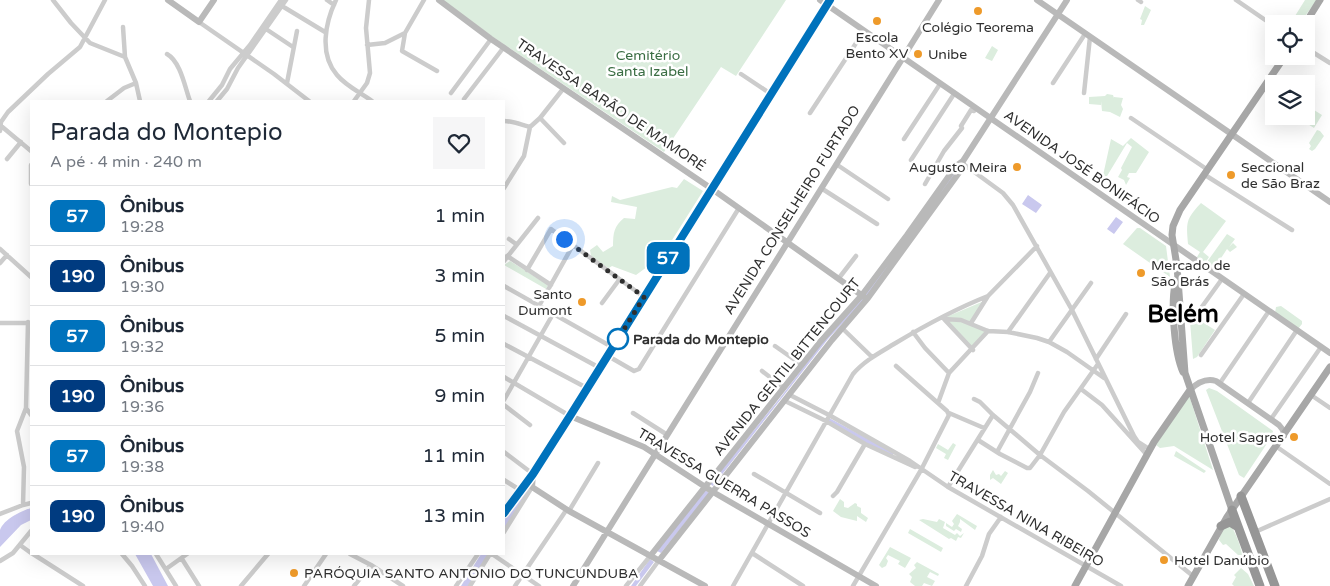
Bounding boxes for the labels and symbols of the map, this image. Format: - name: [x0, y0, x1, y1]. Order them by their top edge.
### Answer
- marker: Colégio Teorema: [972, 5, 984, 17]
- marker: Escola Bento XV: [871, 15, 883, 27]
- place label: Colégio Teorema: [922, 19, 1034, 36]
- place label: Escola Bento XV: [846, 29, 909, 62]
- street label: TRAVESSA BARÃO DE MAMORÉ: [513, 35, 709, 175]
- place label: Unibe: [928, 46, 967, 63]
- park label: Cemitério Santa Izabel: [608, 47, 688, 80]
- marker: Unibe: [912, 48, 924, 60]
- street label: AVENIDA CONSELHEIRO FURTADO: [720, 102, 864, 318]
- street label: AVENIDA JOSÉ BONIFÁCIO: [1001, 107, 1163, 227]
- place label: Augusto Meira: [909, 159, 1007, 176]
- place label: Seccional de São Braz: [1241, 159, 1320, 192]
- marker: Augusto Meira: [1011, 161, 1023, 173]
- marker: Seccional de São Braz: [1225, 169, 1237, 181]
- your location: [552, 227, 577, 252]
- line badge: 57: [646, 242, 690, 274]
- place label: Mercado de São Brás: [1151, 257, 1231, 290]
- marker: Mercado de São Brás: [1135, 267, 1147, 279]
- street label: AVENIDA GENTIL BITTENCOURT: [710, 274, 864, 459]
- place label: Santo Dumont: [518, 286, 573, 319]
- marker: Santo Dumont: [576, 296, 588, 308]
- district label: Belém: [1147, 300, 1219, 329]
- marker: Parada do Montepio: [607, 328, 629, 350]
- place label: Parada do Montepio: [633, 331, 769, 348]
- street label: TRAVESSA GUERRA PASSOS: [634, 424, 814, 542]
- place label: Hotel Sagres: [1200, 429, 1284, 446]
- marker: Hotel Sagres: [1288, 431, 1300, 443]
- street label: TRAVESSA NINA RIBEIRO: [945, 467, 1107, 571]
- place label: Hotel Danúbio: [1174, 552, 1269, 569]
- marker: Hotel Danúbio: [1158, 554, 1170, 566]
- place label: PARÓQUIA SANTO ANTONIO DO TUNCUNDUBA: [304, 565, 638, 582]
- marker: PARÓQUIA SANTO ANTONIO DO TUNCUNDUBA: [288, 567, 300, 579]

